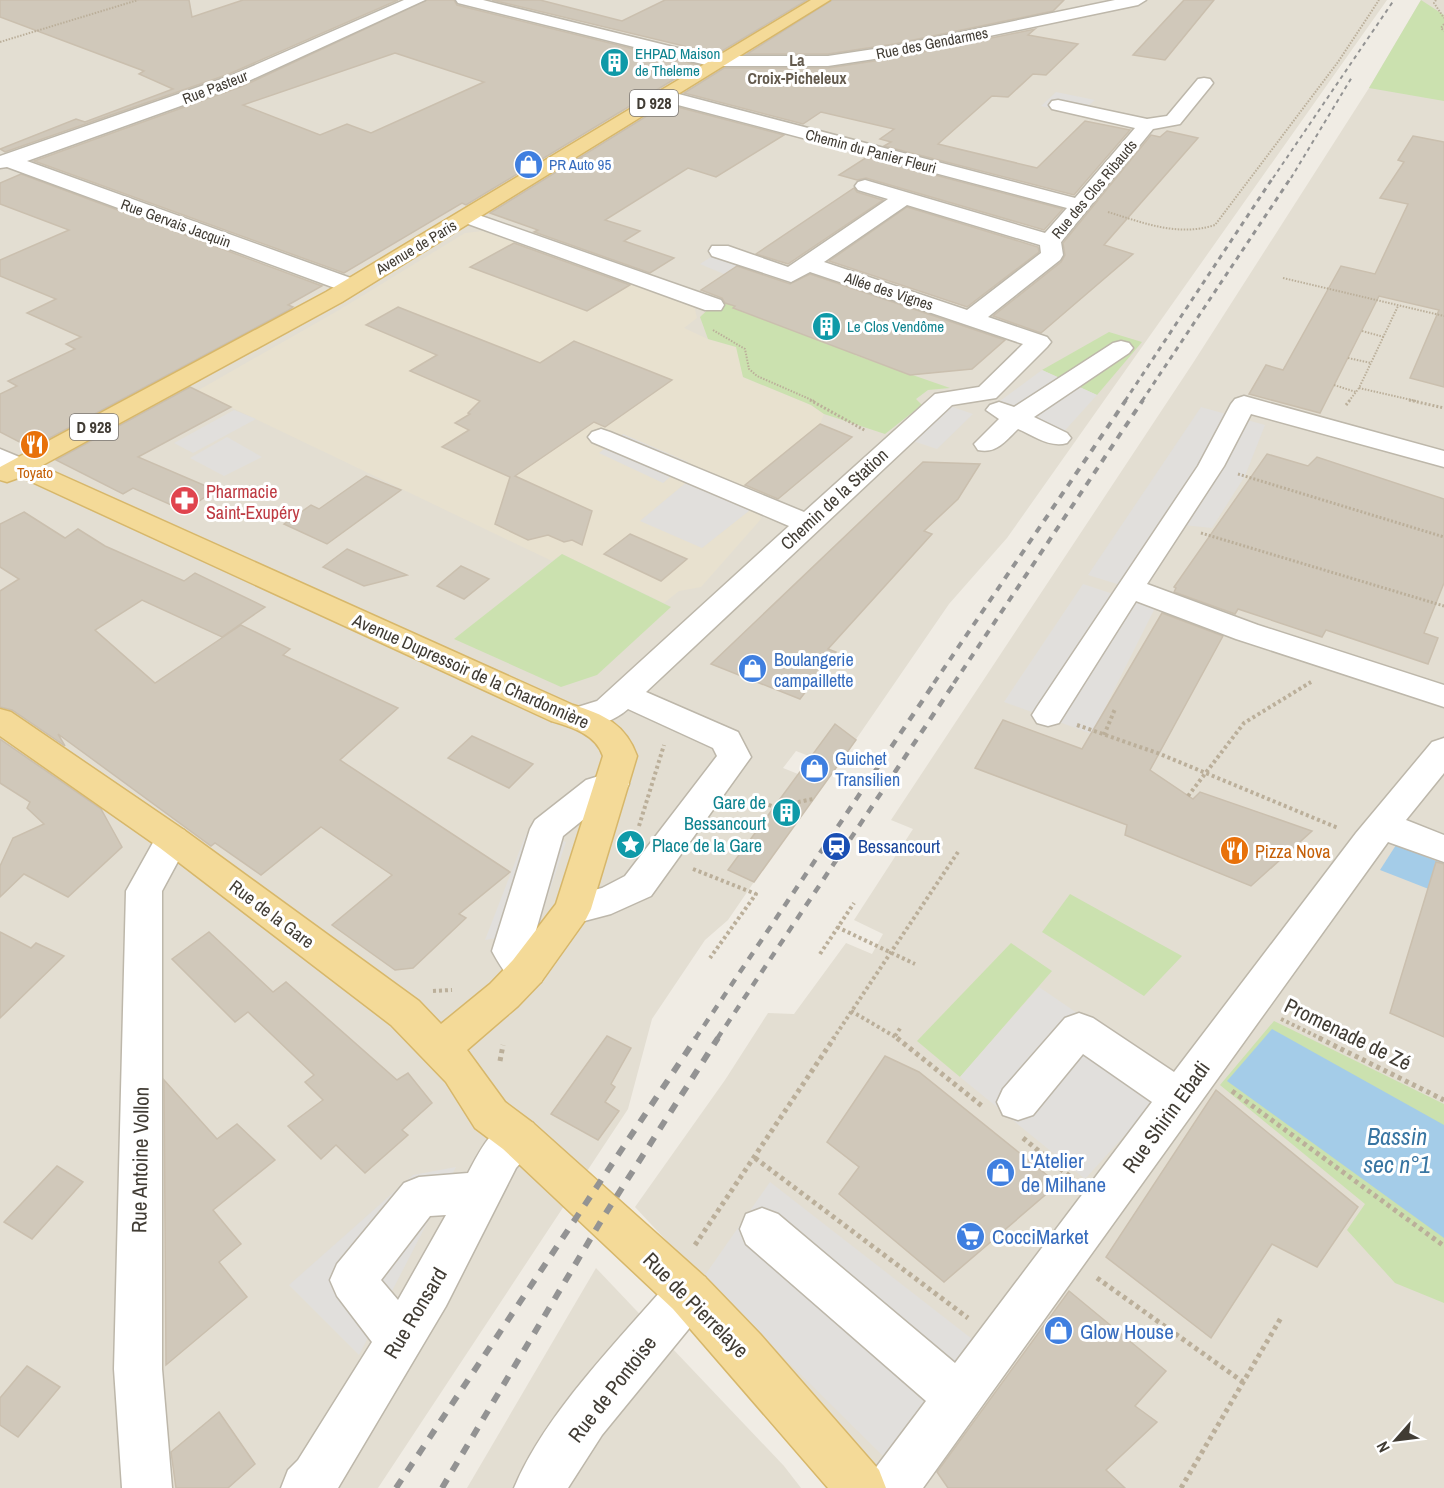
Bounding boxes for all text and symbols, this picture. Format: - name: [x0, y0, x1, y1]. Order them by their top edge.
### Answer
- street label: Rue des Gendarmes: [874, 22, 990, 64]
- place label: EHPAD Maison de Theleme: [635, 43, 720, 81]
- building icon: EHPAD Maison de Theleme: [598, 46, 630, 78]
- district label: La Croix-Picheleux: [747, 49, 847, 89]
- street label: Rue Pasteur: [179, 65, 251, 109]
- road number: D 928: [630, 90, 678, 116]
- street label: Chemin du Panier Fleuri: [803, 123, 939, 179]
- street label: Rue des Clos Ribauds: [1046, 135, 1142, 243]
- shop icon: PR Auto 95: [512, 148, 544, 180]
- place label: PR Auto 95: [549, 154, 611, 175]
- street label: Rue Gervais Jacquin: [118, 193, 234, 253]
- street label: Avenue de Paris: [371, 215, 460, 280]
- street label: Allée des Vignes: [841, 266, 936, 315]
- building icon: Le Clos Vendôme: [810, 310, 842, 342]
- place label: Le Clos Vendôme: [847, 316, 944, 337]
- road number: D 928: [70, 414, 118, 440]
- restaurant icon: Toyato: [19, 429, 51, 461]
- street label: Chemin de la Station: [775, 443, 893, 555]
- place label: Toyato: [17, 462, 53, 483]
- place label: Pharmacie Saint-Exupéry: [206, 479, 300, 525]
- pharmacy icon: Pharmacie Saint-Exupéry: [169, 485, 201, 517]
- street label: Avenue Dupressoir de la Chardonnière: [348, 607, 593, 735]
- place label: Boulangerie campaillette: [774, 647, 854, 693]
- shop icon: Boulangerie campaillette: [737, 653, 769, 685]
- place label: Guichet Transilien: [835, 746, 900, 792]
- shop icon: Guichet Transilien: [798, 752, 830, 784]
- place label: Gare de Bessancourt: [684, 790, 766, 836]
- building icon: Gare de Bessancourt: [771, 796, 803, 828]
- place icon: Place de la Gare: [615, 829, 647, 861]
- station icon: Bessancourt: [821, 830, 853, 862]
- place label: Place de la Gare: [652, 833, 762, 858]
- place label: Bessancourt: [858, 834, 940, 859]
- restaurant icon: Pizza Nova: [1218, 835, 1250, 867]
- place label: Pizza Nova: [1255, 839, 1330, 864]
- street label: Rue de la Gare: [225, 874, 319, 954]
- street label: Promenade de Zé: [1280, 991, 1416, 1077]
- street label: Rue Shirin Ebadi: [1115, 1055, 1217, 1179]
- street label: Rue Antoine Vollon: [124, 1087, 156, 1233]
- water label: Bassin sec n°1: [1363, 1120, 1431, 1180]
- place label: L'Atelier de Milhane: [1021, 1146, 1106, 1199]
- shop icon: L'Atelier de Milhane: [984, 1156, 1016, 1188]
- supermarket icon: CocciMarket: [955, 1220, 987, 1252]
- place label: CocciMarket: [992, 1222, 1089, 1251]
- street label: Rue de Pierrelaye: [637, 1246, 755, 1364]
- street label: Rue Ronsard: [376, 1262, 454, 1364]
- shop icon: Glow House: [1043, 1315, 1075, 1347]
- place label: Glow House: [1080, 1317, 1174, 1346]
- street label: Rue de Pontoise: [561, 1330, 663, 1448]
- north arrow: [1366, 1410, 1426, 1470]
- text: N: [1371, 1438, 1395, 1456]

